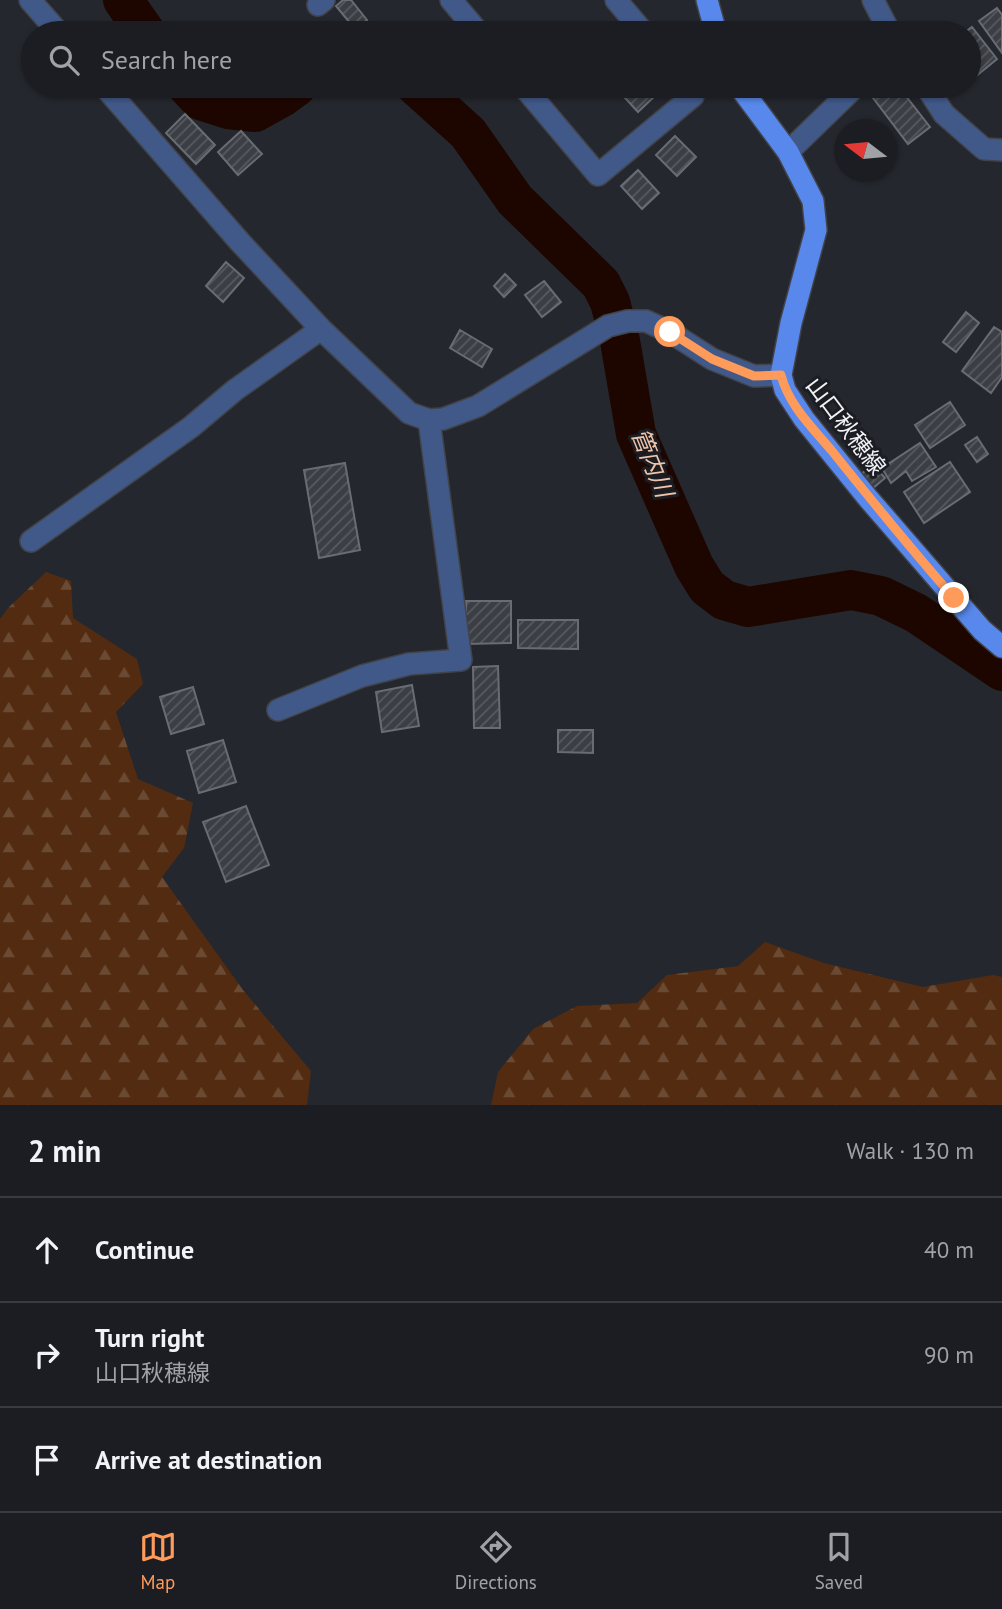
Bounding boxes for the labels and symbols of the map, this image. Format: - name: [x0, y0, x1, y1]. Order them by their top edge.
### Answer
- north arrow: [834, 119, 897, 182]
- route start: [654, 316, 685, 347]
- street label: 山口秋穂線: [800, 371, 893, 480]
- water label: 管内川: [625, 424, 681, 505]
- route end: [938, 582, 969, 613]

